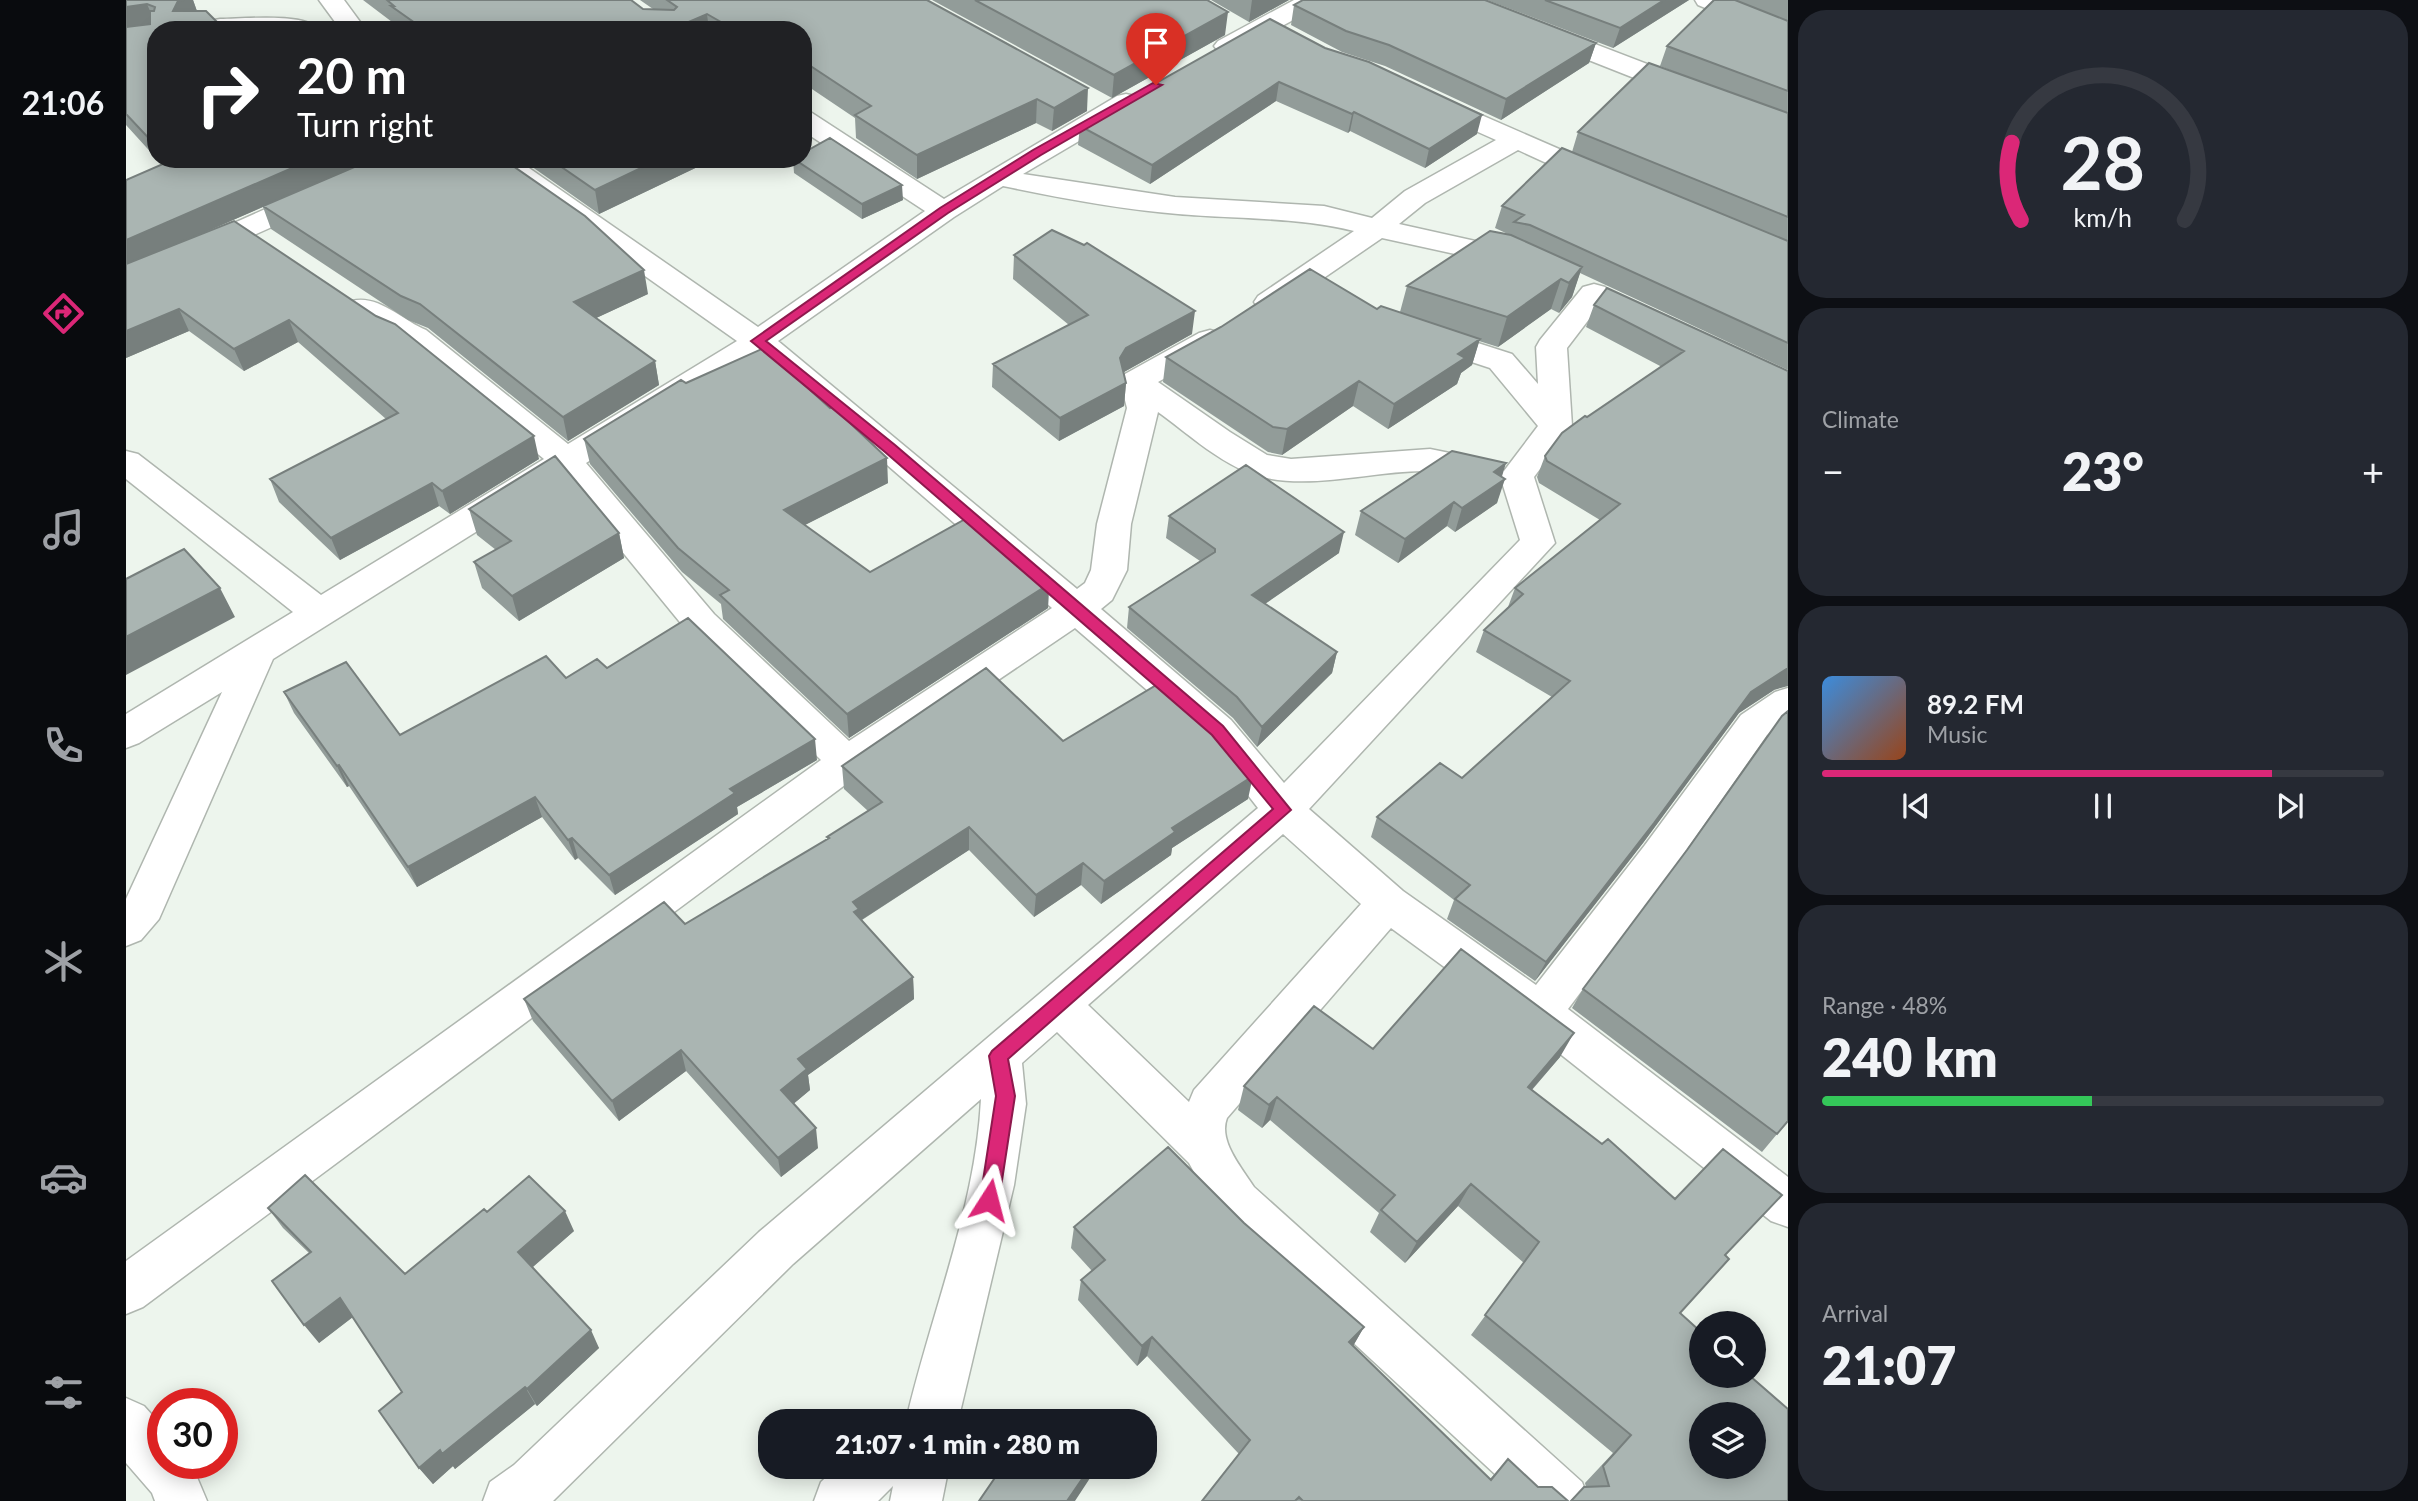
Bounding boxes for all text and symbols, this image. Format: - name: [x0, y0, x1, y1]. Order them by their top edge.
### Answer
- pin: [1126, 13, 1186, 85]
- icon: arrive: [1137, 24, 1175, 62]
- text: 20 m: [297, 46, 407, 104]
- icon: right: [182, 49, 273, 140]
- text: 21:06: [22, 83, 104, 122]
- text: Turn right: [297, 105, 433, 144]
- text: 28: [2061, 118, 2145, 206]
- text: km/h: [2074, 202, 2132, 232]
- icon: directions: [39, 289, 88, 338]
- text: Climate: [1822, 405, 1899, 433]
- text: 23°: [2062, 440, 2144, 502]
- text: −: [1822, 448, 1844, 494]
- text: +: [2362, 448, 2384, 494]
- icon: music: [39, 505, 88, 554]
- text: 89.2 FM: [1927, 688, 2024, 720]
- text: Music: [1927, 720, 1987, 748]
- icon: phone: [39, 721, 88, 770]
- icon: previous: [1897, 787, 1935, 825]
- icon: pause: [2084, 787, 2122, 825]
- icon: next: [2271, 787, 2309, 825]
- icon: climate: [39, 937, 88, 986]
- text: Range · 48%: [1822, 991, 1947, 1019]
- text: 240 km: [1822, 1026, 1998, 1088]
- icon: car: [39, 1153, 88, 1202]
- position arrow: [952, 1163, 1026, 1237]
- text: Arrival: [1822, 1299, 1888, 1327]
- map controls: [1689, 1311, 1766, 1479]
- button: search: [1689, 1311, 1766, 1388]
- text: 21:07: [1822, 1334, 1956, 1396]
- icon: filters: [39, 1368, 88, 1417]
- speed limit sign: 30: [147, 1388, 238, 1479]
- button: layers: [1689, 1402, 1766, 1479]
- text: 21:07 · 1 min · 280 m: [835, 1428, 1080, 1460]

